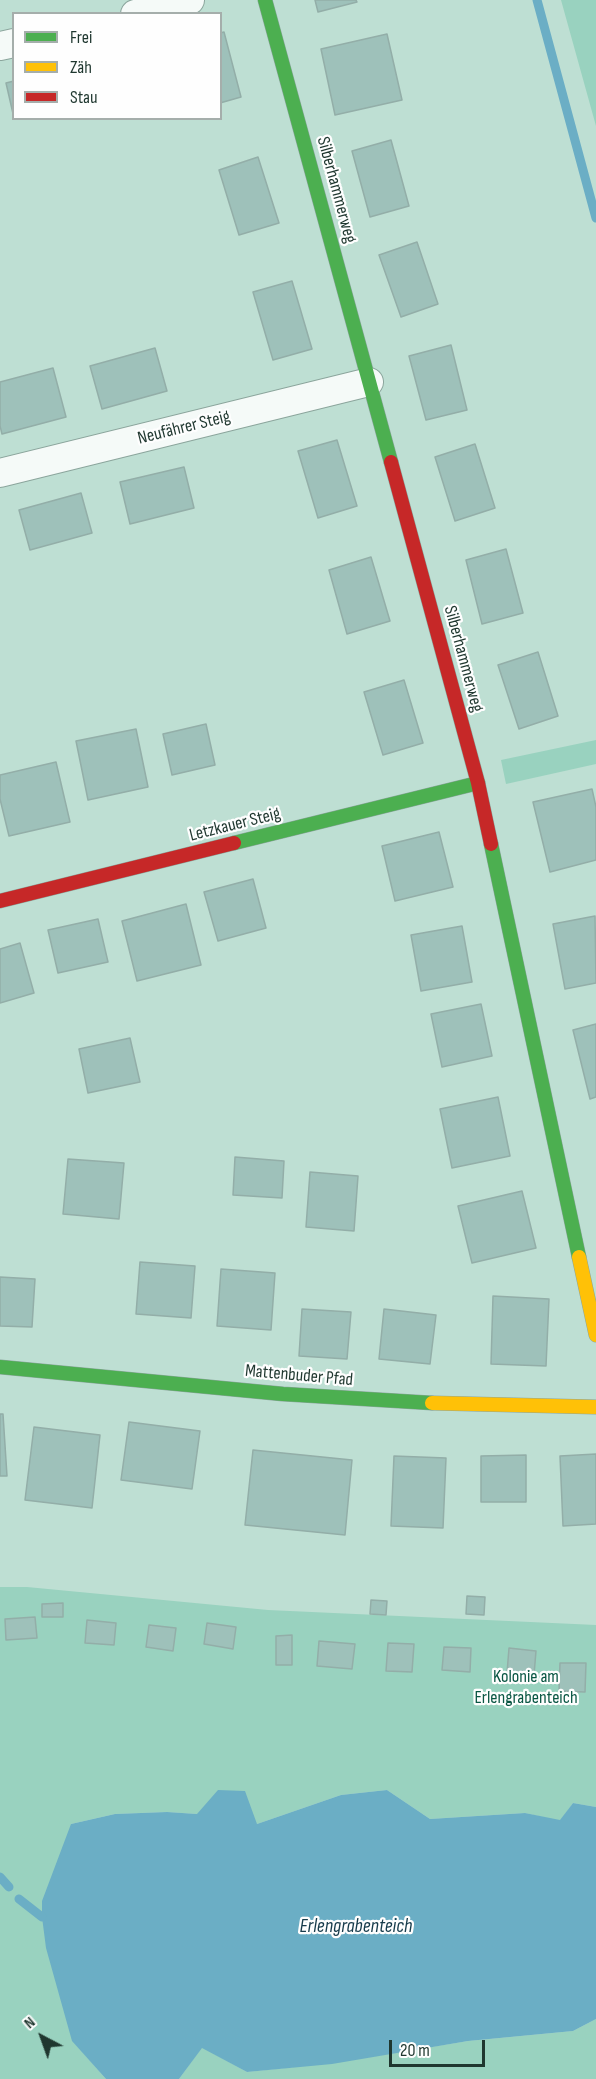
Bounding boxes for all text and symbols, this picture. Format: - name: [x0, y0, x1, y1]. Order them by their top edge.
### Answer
- legend: [12, 12, 222, 120]
- text: Frei: [70, 27, 92, 48]
- text: Zäh: [70, 57, 92, 78]
- text: Stau: [70, 87, 98, 108]
- street label: Silberhammerweg: [311, 134, 361, 246]
- street label: Neufährer Steig: [136, 406, 232, 450]
- street label: Silberhammerweg: [438, 603, 488, 715]
- street label: Letzkauer Steig: [187, 803, 283, 847]
- street label: Mattenbuder Pfad: [244, 1361, 354, 1391]
- park label: Kolonie am Erlengrabenteich: [474, 1666, 578, 1708]
- water label: Erlengrabenteich: [300, 1915, 412, 1939]
- north arrow: [12, 2007, 72, 2067]
- text: N: [20, 2013, 39, 2033]
- scale bar: [392, 2028, 488, 2066]
- text: 20 m: [400, 2040, 430, 2061]

